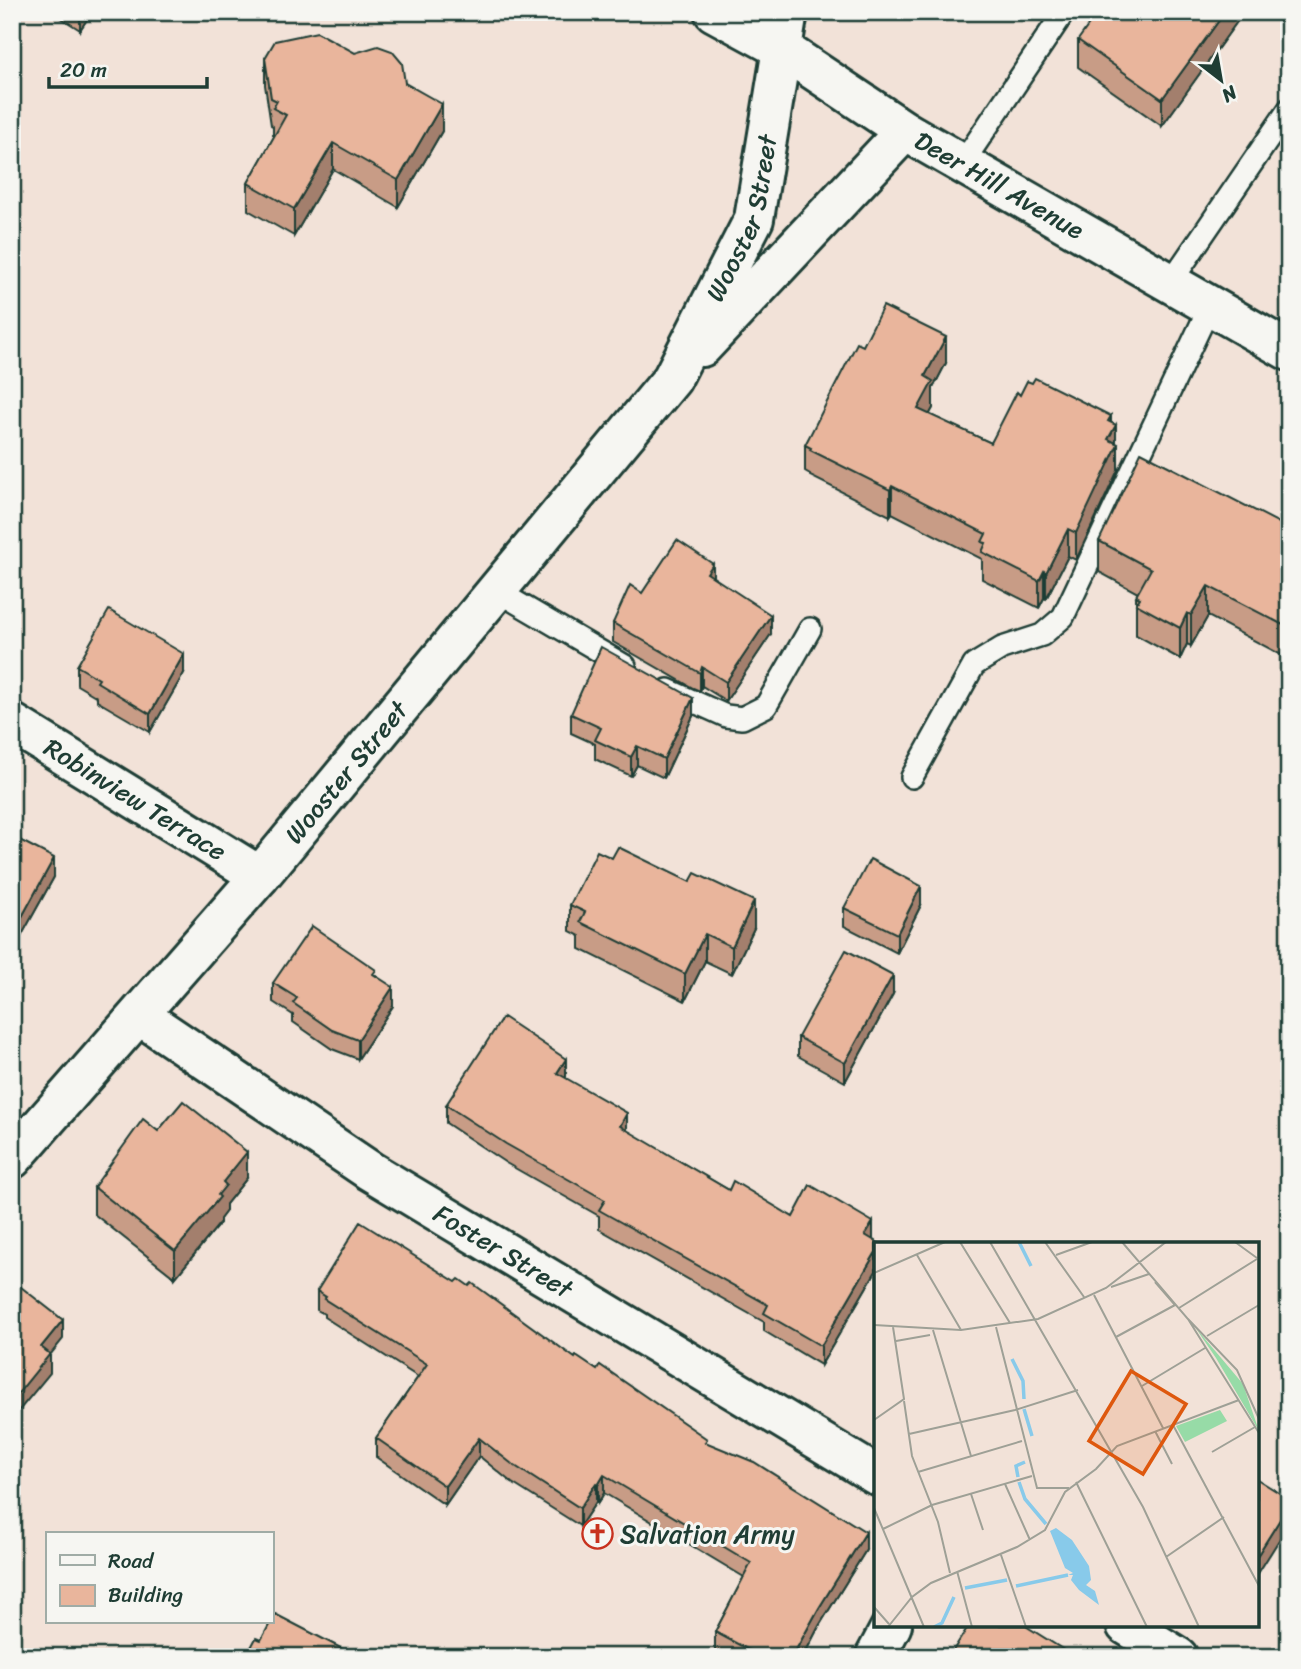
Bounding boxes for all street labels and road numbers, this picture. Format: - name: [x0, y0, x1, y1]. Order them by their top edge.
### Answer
- street label: Deer Hill Avenue: [906, 118, 1094, 252]
- street label: Wooster Street: [692, 130, 791, 310]
- street label: Wooster Street: [272, 689, 421, 854]
- street label: Robinview Terrace: [35, 725, 236, 873]
- street label: Foster Street: [424, 1191, 583, 1312]

